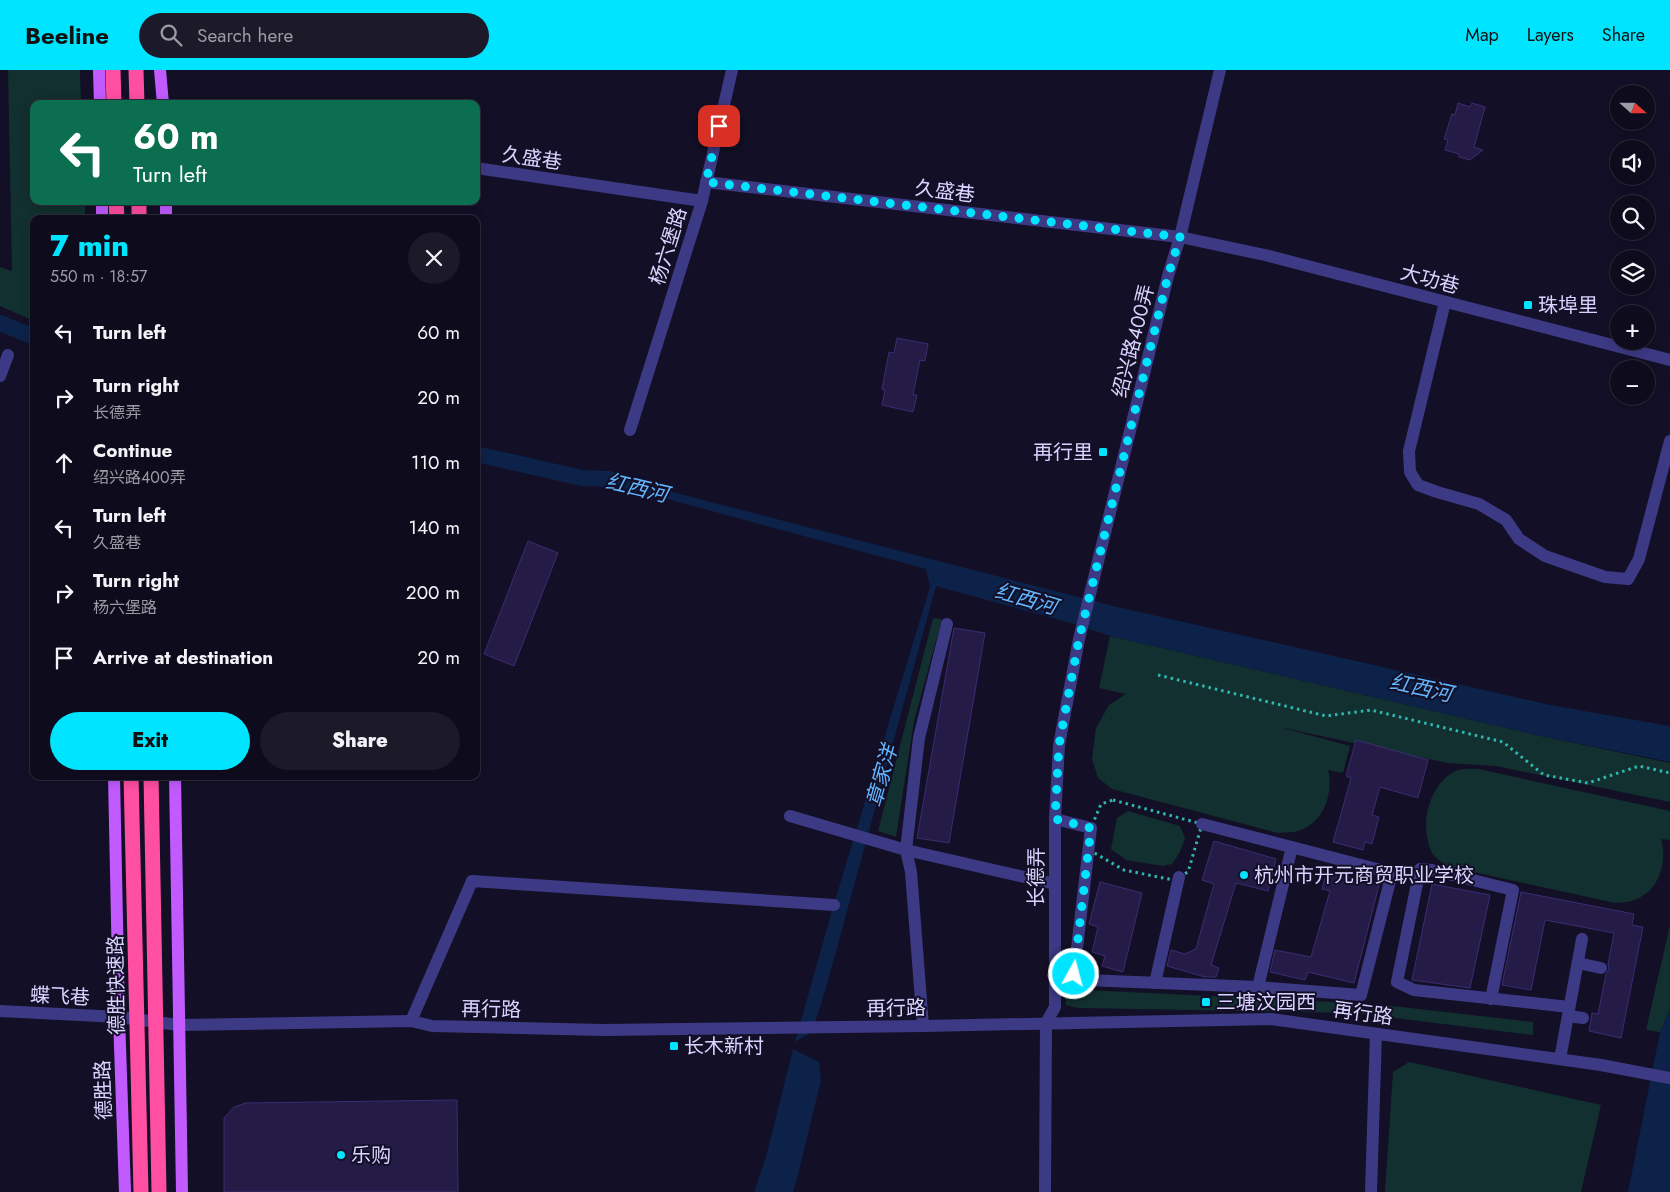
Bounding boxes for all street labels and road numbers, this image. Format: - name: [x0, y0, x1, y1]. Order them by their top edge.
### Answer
- street label: 久盛巷: [500, 140, 564, 177]
- street label: 久盛巷: [913, 173, 976, 210]
- street label: 杨六堡路: [643, 204, 694, 289]
- street label: 大功巷: [1397, 258, 1463, 301]
- street label: 绍兴路400弄: [1105, 281, 1162, 401]
- street label: 长德弄: [1022, 847, 1051, 907]
- street label: 德胜快速路: [101, 935, 132, 1035]
- street label: 蝶飞巷: [29, 980, 91, 1013]
- street label: 再行路: [866, 993, 926, 1024]
- street label: 再行路: [461, 994, 521, 1025]
- street label: 再行路: [1331, 995, 1395, 1032]
- street label: 德胜路: [88, 1059, 119, 1120]

